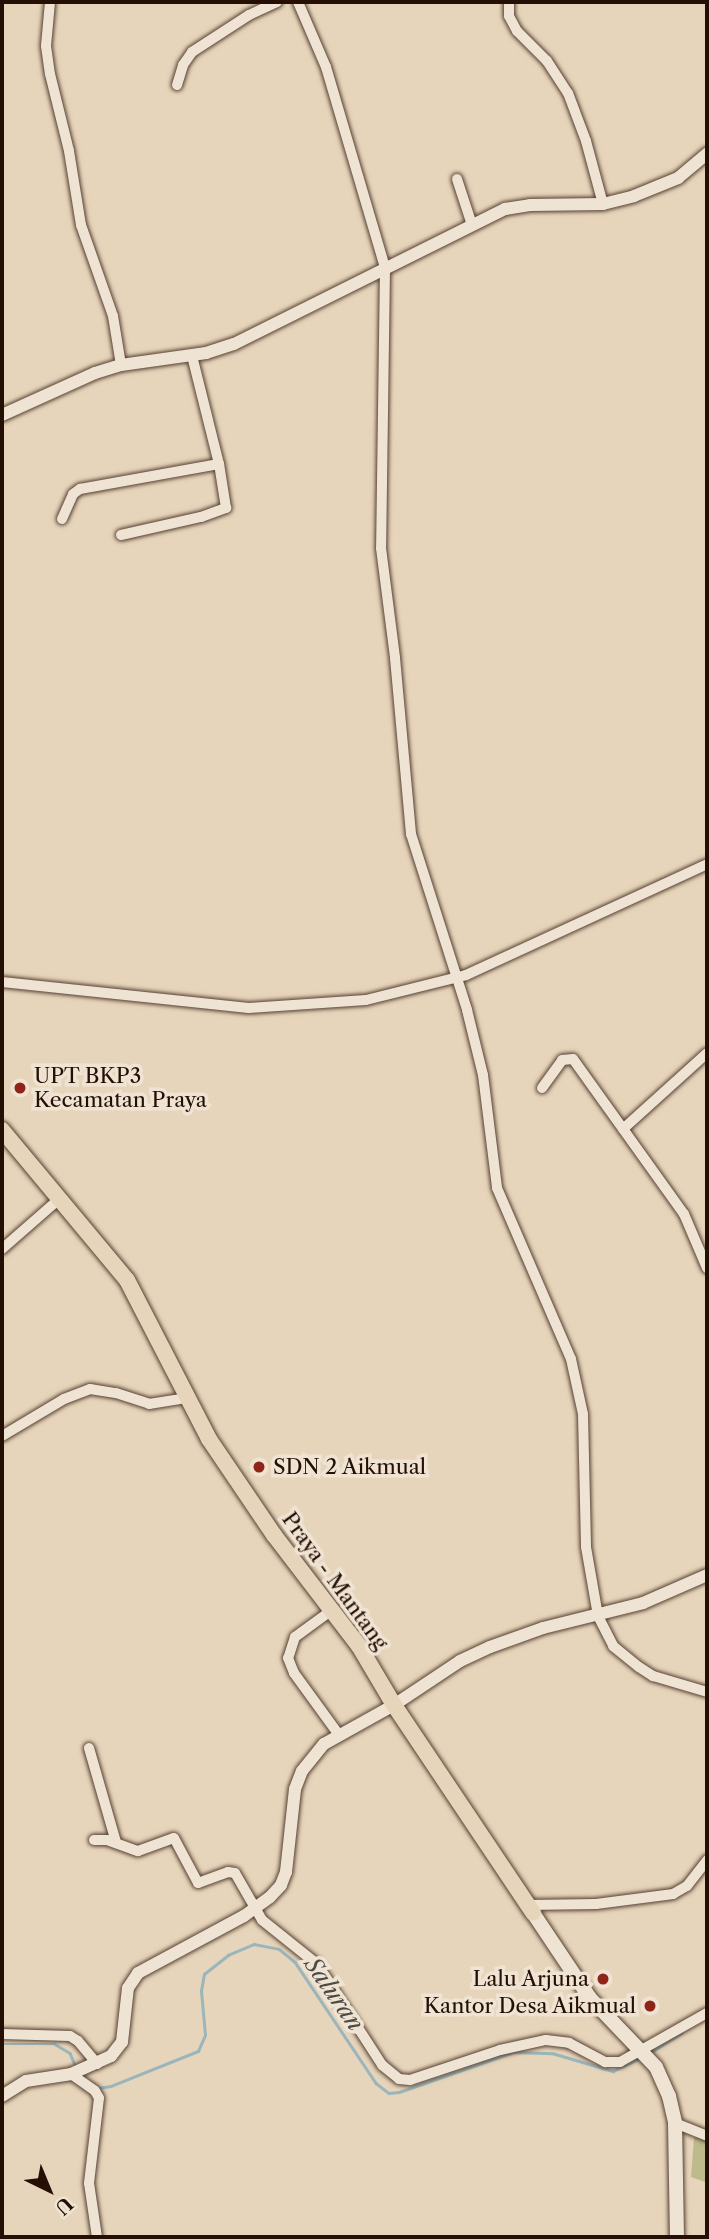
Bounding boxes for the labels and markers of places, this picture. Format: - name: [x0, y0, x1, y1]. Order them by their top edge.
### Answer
- place label: UPT BKP3 Kecamatan Praya: [34, 1063, 207, 1113]
- marker: UPT BKP3 Kecamatan Praya: [12, 1080, 28, 1096]
- place label: SDN 2 Aikmual: [273, 1454, 427, 1480]
- marker: SDN 2 Aikmual: [251, 1459, 267, 1475]
- place label: Lalu Arjuna: [472, 1966, 589, 1992]
- marker: Lalu Arjuna: [595, 1971, 611, 1987]
- place label: Kantor Desa Aikmual: [422, 1993, 636, 2019]
- marker: Kantor Desa Aikmual: [642, 1998, 658, 2014]

